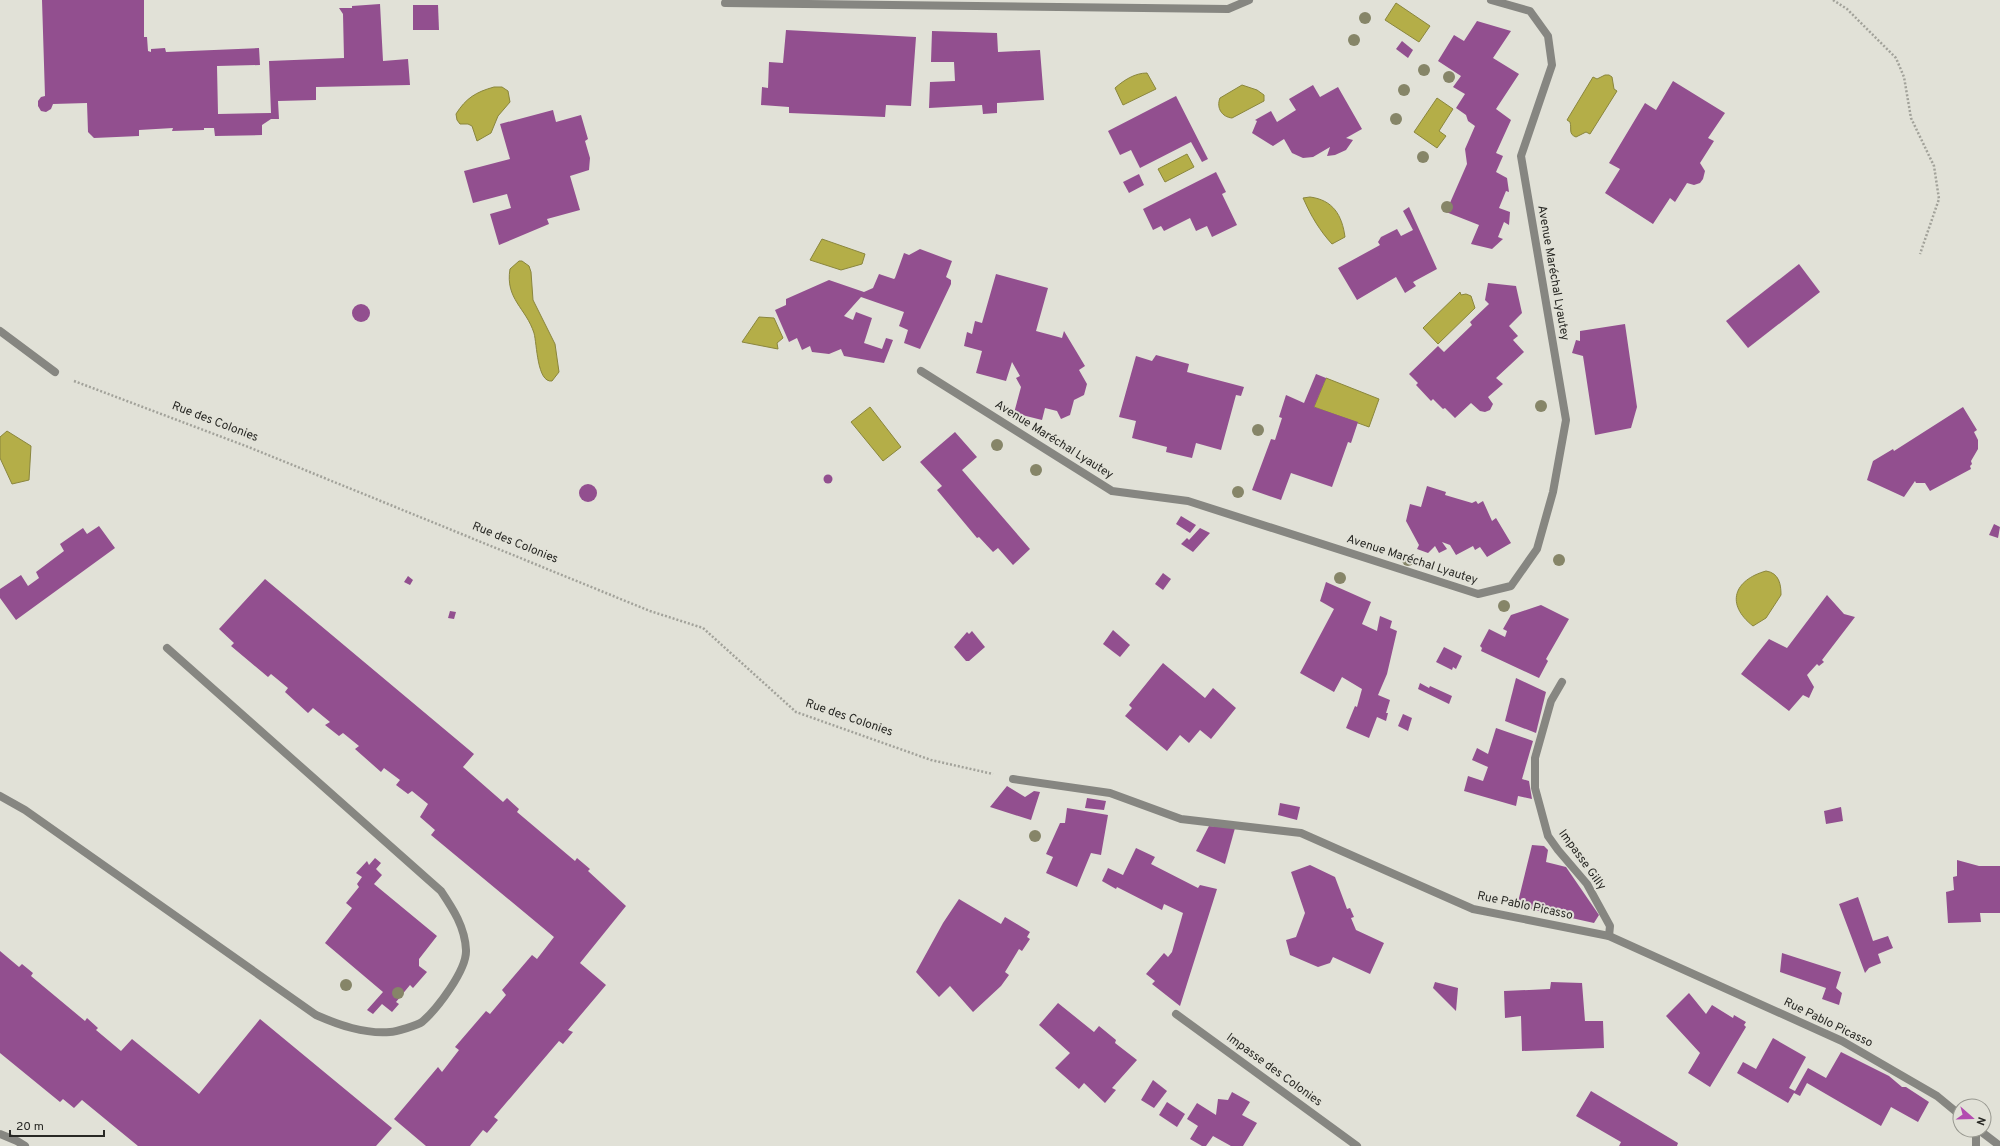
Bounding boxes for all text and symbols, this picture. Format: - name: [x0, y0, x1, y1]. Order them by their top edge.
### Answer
- street label: Avenue Maréchal Lyautey: [1533, 204, 1573, 342]
- street label: Avenue Maréchal Lyautey: [992, 397, 1116, 483]
- street label: Rue des Colonies: [169, 398, 261, 446]
- street label: Rue des Colonies: [470, 518, 560, 568]
- street label: Avenue Maréchal Lyautey: [1344, 531, 1480, 589]
- street label: Rue des Colonies: [803, 696, 895, 740]
- street label: Impasse Gilly: [1555, 826, 1609, 894]
- street label: Rue Pablo Picasso: [1476, 888, 1575, 924]
- street label: Rue Pablo Picasso: [1781, 994, 1876, 1052]
- street label: Impasse des Colonies: [1223, 1030, 1325, 1110]
- north arrow: [1952, 1098, 1992, 1138]
- scale bar: [10, 1112, 104, 1138]
- text: N: [1973, 1115, 1988, 1127]
- text: 20 m: [16, 1119, 44, 1135]

